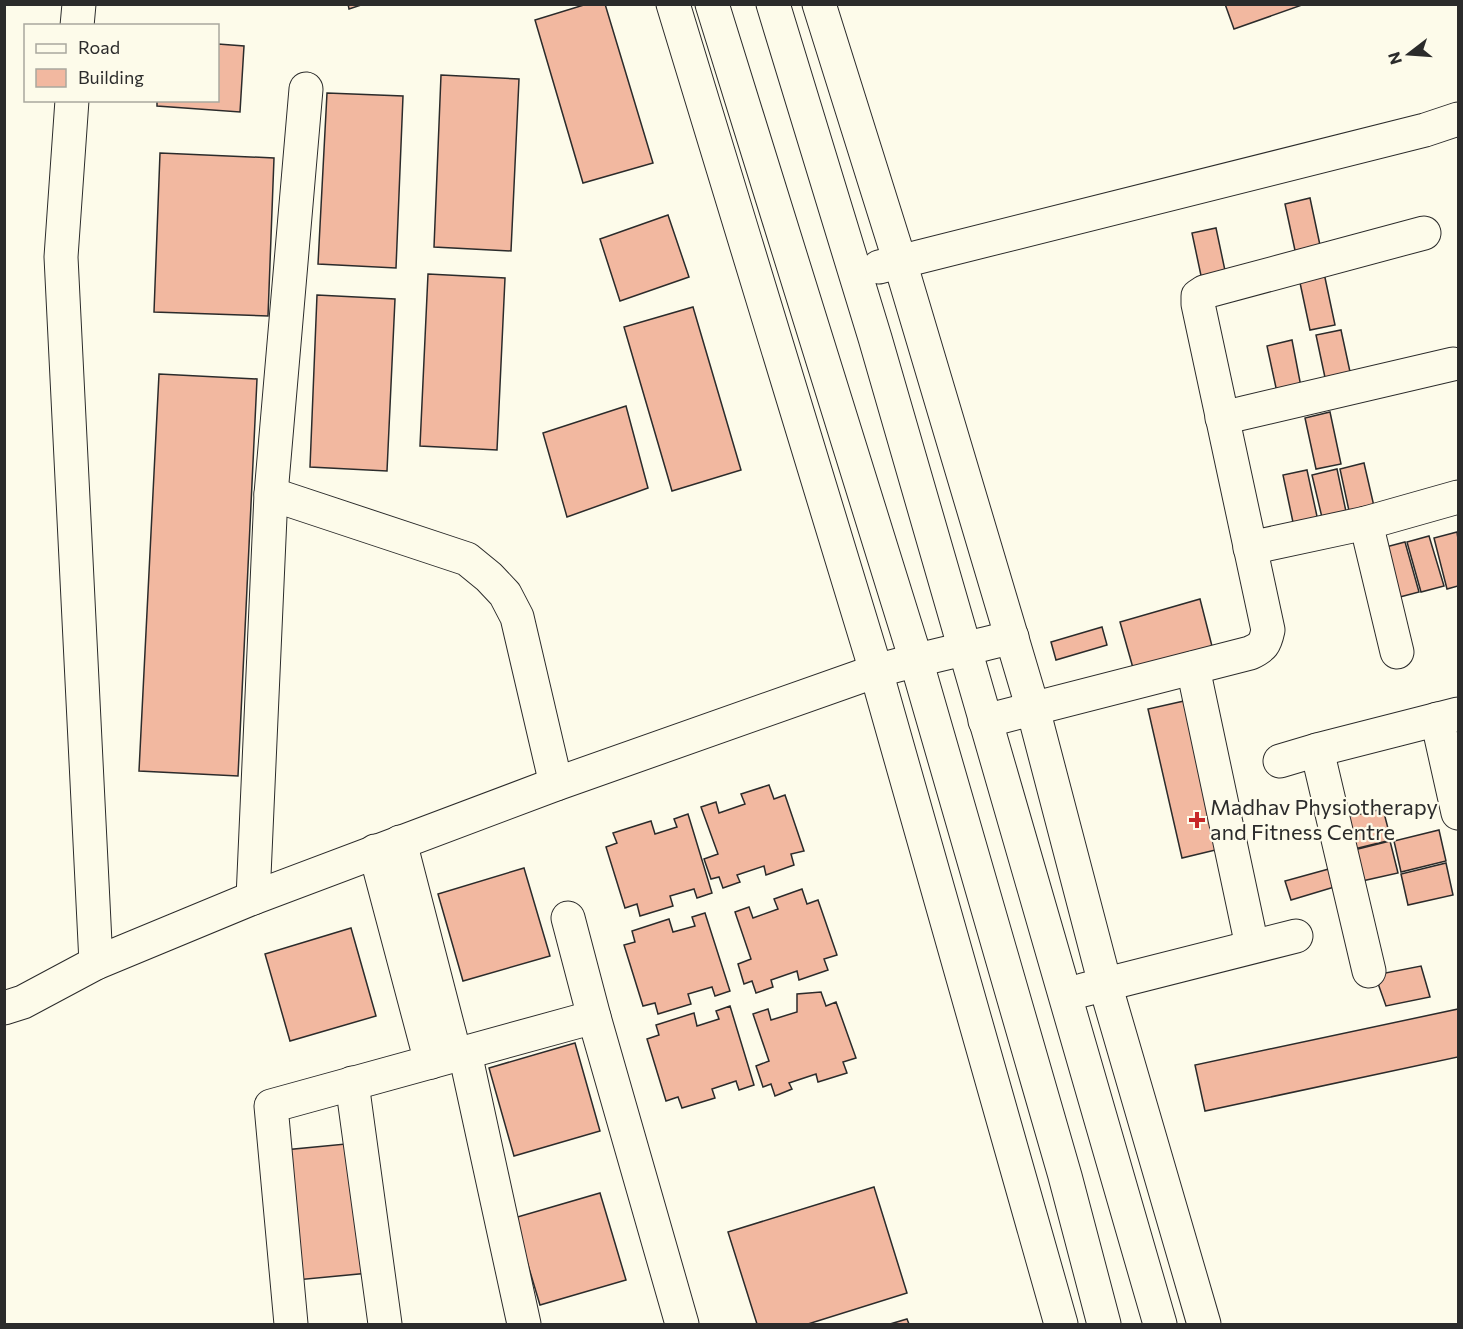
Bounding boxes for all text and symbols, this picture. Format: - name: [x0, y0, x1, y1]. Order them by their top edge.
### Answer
- legend: [24, 24, 219, 102]
- north arrow: [1379, 24, 1439, 84]
- text: Road: [78, 36, 120, 58]
- text: N: [1383, 50, 1405, 67]
- text: Building: [78, 66, 144, 88]
- place label: Madhav Physiotherapy and Fitness Centre: [1210, 793, 1438, 845]
- marker: Madhav Physiotherapy and Fitness Centre: [1188, 811, 1206, 829]

